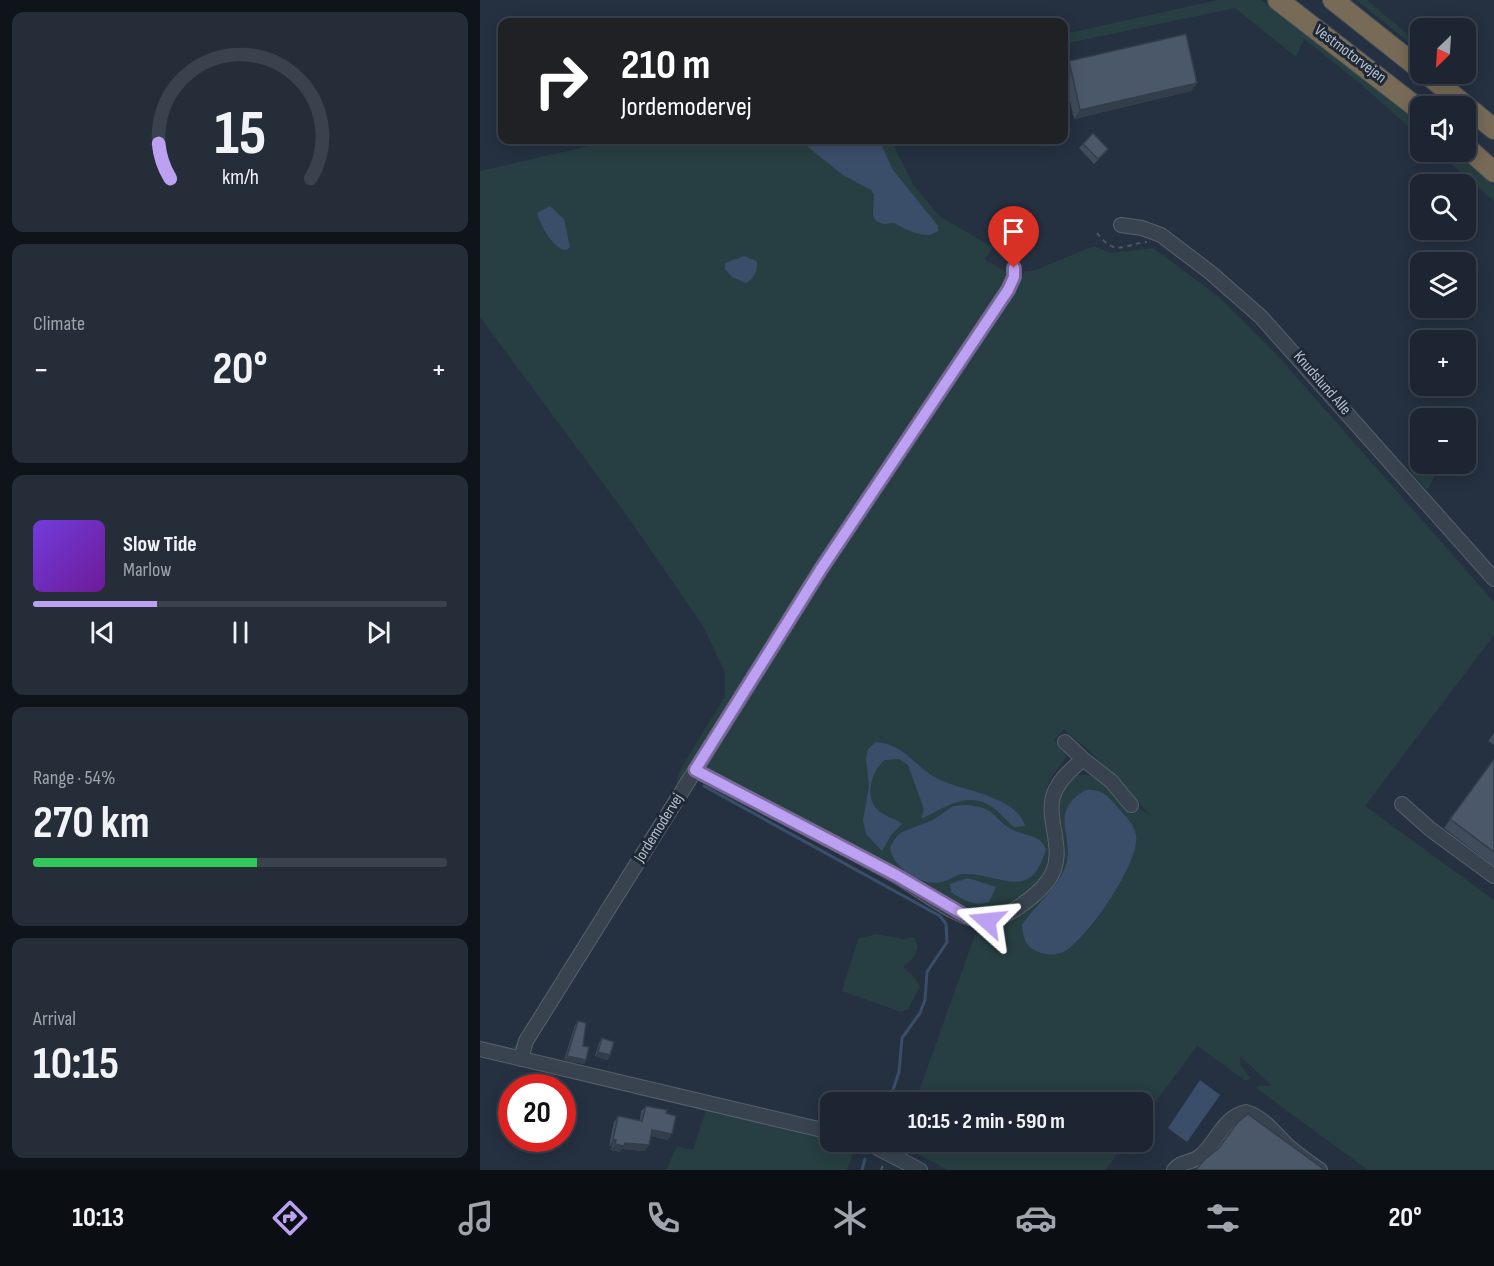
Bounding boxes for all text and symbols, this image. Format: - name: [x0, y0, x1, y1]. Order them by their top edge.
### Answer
- north arrow: [1410, 18, 1476, 84]
- map controls: [1410, 18, 1476, 474]
- street label: Vestmotorvejen: [1310, 21, 1390, 87]
- text: 210 m: [621, 40, 710, 91]
- icon: right: [522, 42, 600, 120]
- text: Jordemodervej: [621, 91, 752, 123]
- button: sound: [1410, 96, 1476, 162]
- text: 15: [214, 97, 266, 172]
- text: km/h: [221, 165, 259, 190]
- button: search: [1410, 174, 1476, 240]
- pin: [988, 206, 1039, 268]
- icon: arrive: [997, 215, 1030, 248]
- button: layers: [1410, 252, 1476, 318]
- text: Climate: [33, 312, 85, 336]
- button: +: [1410, 330, 1476, 396]
- text: 20°: [212, 342, 268, 397]
- street label: Knudslund Alle: [1289, 347, 1355, 419]
- text: −: [33, 350, 49, 390]
- text: +: [431, 350, 447, 390]
- button: −: [1410, 408, 1476, 474]
- text: Slow Tide: [123, 531, 197, 558]
- text: Marlow: [123, 558, 171, 582]
- icon: previous: [86, 616, 119, 649]
- icon: pause: [224, 616, 257, 649]
- icon: next: [362, 616, 395, 649]
- text: Range · 54%: [33, 766, 115, 790]
- street label: Jordemodervej: [630, 790, 688, 867]
- text: 270 km: [33, 796, 149, 851]
- position arrow: [955, 889, 1019, 953]
- text: Arrival: [33, 1007, 76, 1031]
- text: 10:15: [33, 1037, 119, 1092]
- speed limit sign: 20: [498, 1074, 576, 1152]
- text: 10:15 · 2 min · 590 m: [908, 1108, 1065, 1135]
- icon: directions: [269, 1197, 311, 1239]
- icon: music: [455, 1197, 497, 1239]
- icon: phone: [642, 1197, 684, 1239]
- icon: climate: [829, 1197, 871, 1239]
- icon: car: [1015, 1197, 1057, 1239]
- icon: filters: [1202, 1197, 1244, 1239]
- text: 10:13: [72, 1202, 124, 1234]
- text: 20°: [1389, 1202, 1422, 1234]

